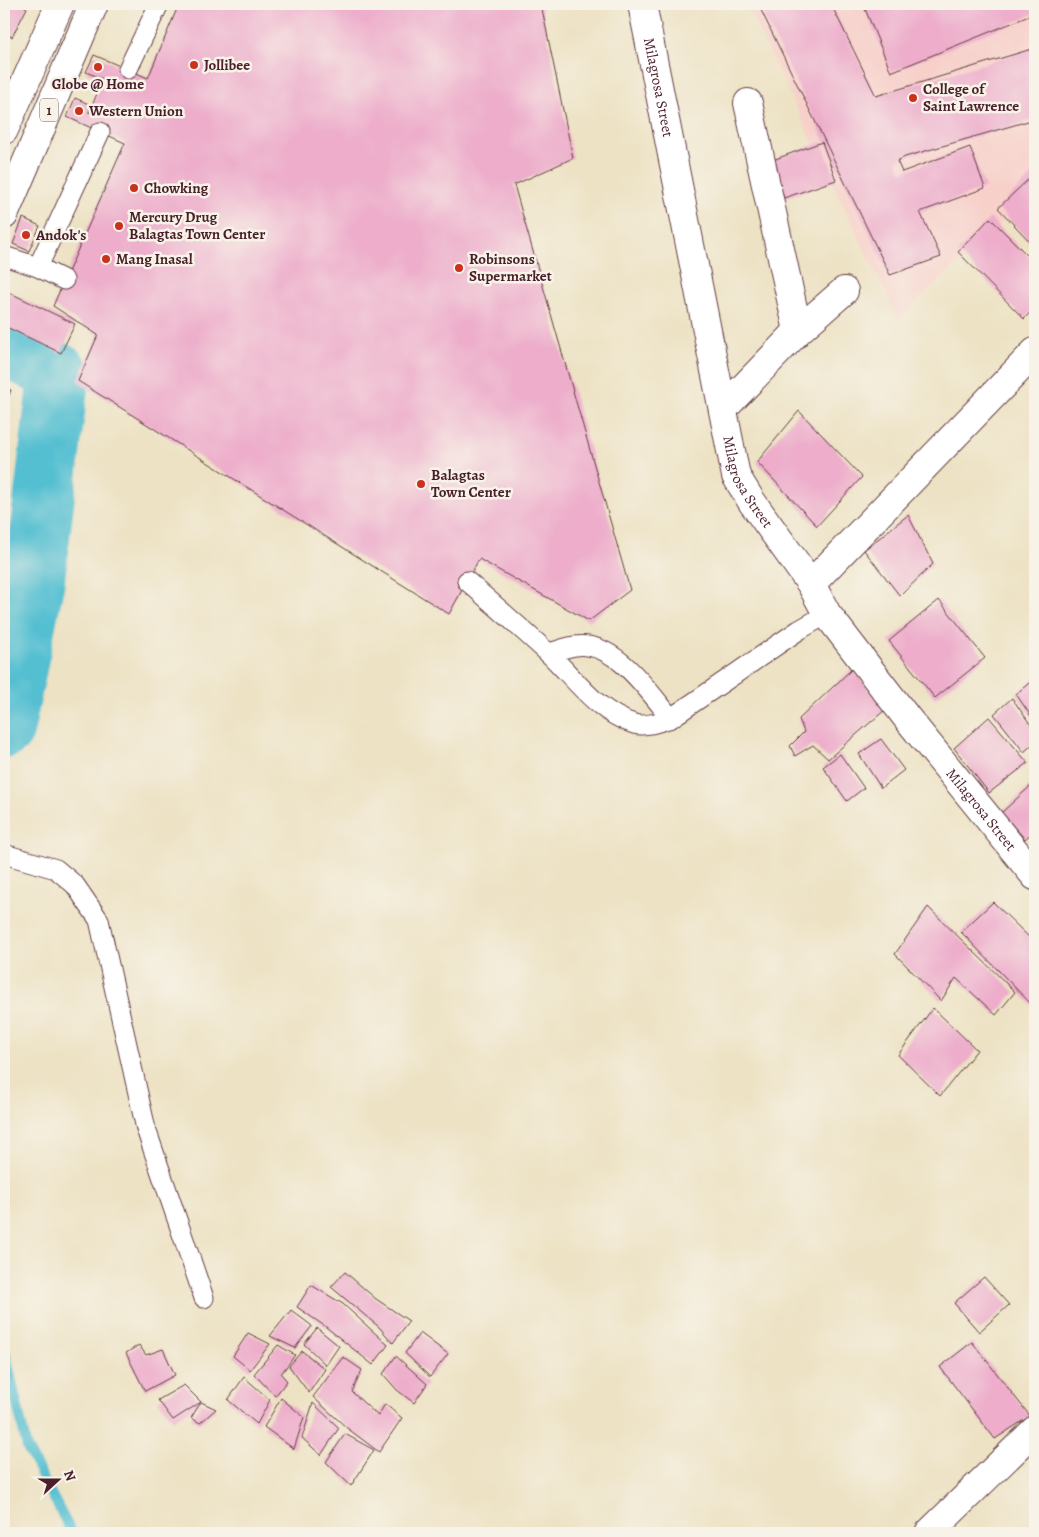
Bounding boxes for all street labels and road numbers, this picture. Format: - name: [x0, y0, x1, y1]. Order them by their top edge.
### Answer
- street label: Milagrosa Street: [639, 36, 678, 139]
- road number: 1: [40, 98, 58, 122]
- street label: Milagrosa Street: [718, 434, 778, 532]
- street label: Milagrosa Street: [942, 764, 1021, 855]

